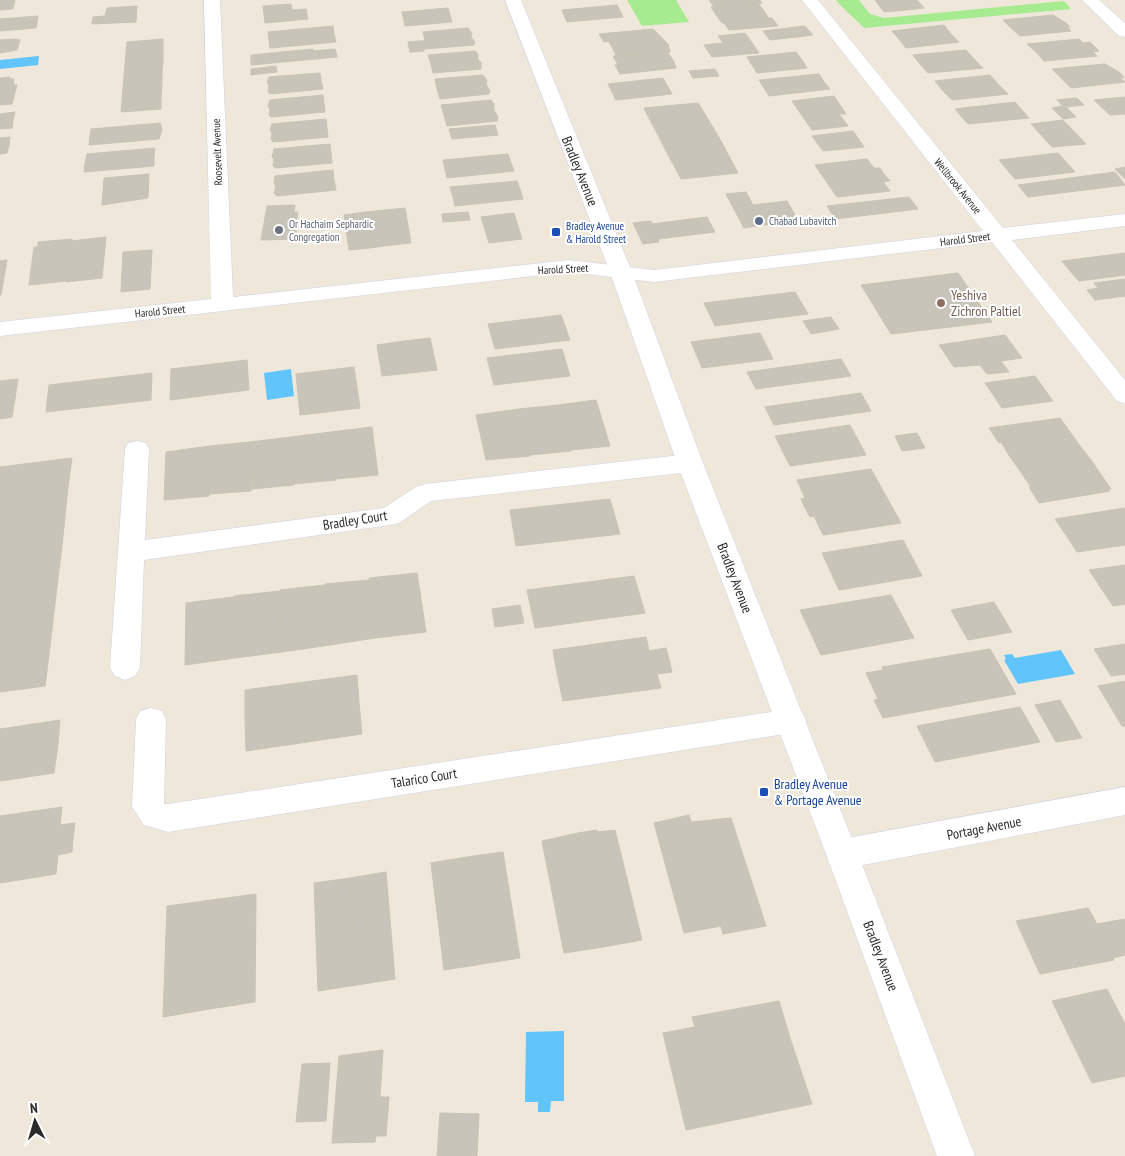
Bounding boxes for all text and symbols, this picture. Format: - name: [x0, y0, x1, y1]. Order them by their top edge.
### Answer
- street label: Roosevelt Avenue: [209, 118, 225, 186]
- street label: Bradley Avenue: [558, 133, 602, 209]
- street label: Wellbrook Avenue: [931, 155, 985, 217]
- place label: Chabad Lubavitch: [769, 214, 836, 228]
- marker: Chabad Lubavitch: [753, 215, 765, 227]
- place label: Or Hachaim Sephardic Congregation: [289, 217, 373, 244]
- place label: Bradley Avenue & Harold Street: [566, 219, 626, 246]
- marker: Or Hachaim Sephardic Congregation: [273, 224, 285, 236]
- marker: Bradley Avenue & Harold Street: [550, 226, 562, 238]
- street label: Harold Street: [939, 229, 991, 249]
- street label: Harold Street: [537, 261, 589, 277]
- place label: Yeshiva Zichron Paltiel: [951, 286, 1022, 320]
- marker: Yeshiva Zichron Paltiel: [935, 297, 947, 309]
- street label: Harold Street: [134, 301, 186, 321]
- street label: Bradley Court: [322, 506, 389, 534]
- street label: Bradley Avenue: [713, 540, 757, 616]
- street label: Talarico Court: [390, 764, 458, 792]
- place label: Bradley Avenue & Portage Avenue: [774, 775, 862, 809]
- marker: Bradley Avenue & Portage Avenue: [758, 786, 770, 798]
- street label: Portage Avenue: [945, 812, 1023, 844]
- street label: Bradley Avenue: [859, 918, 903, 994]
- north arrow: [10, 1096, 60, 1146]
- text: N: [29, 1099, 38, 1117]

